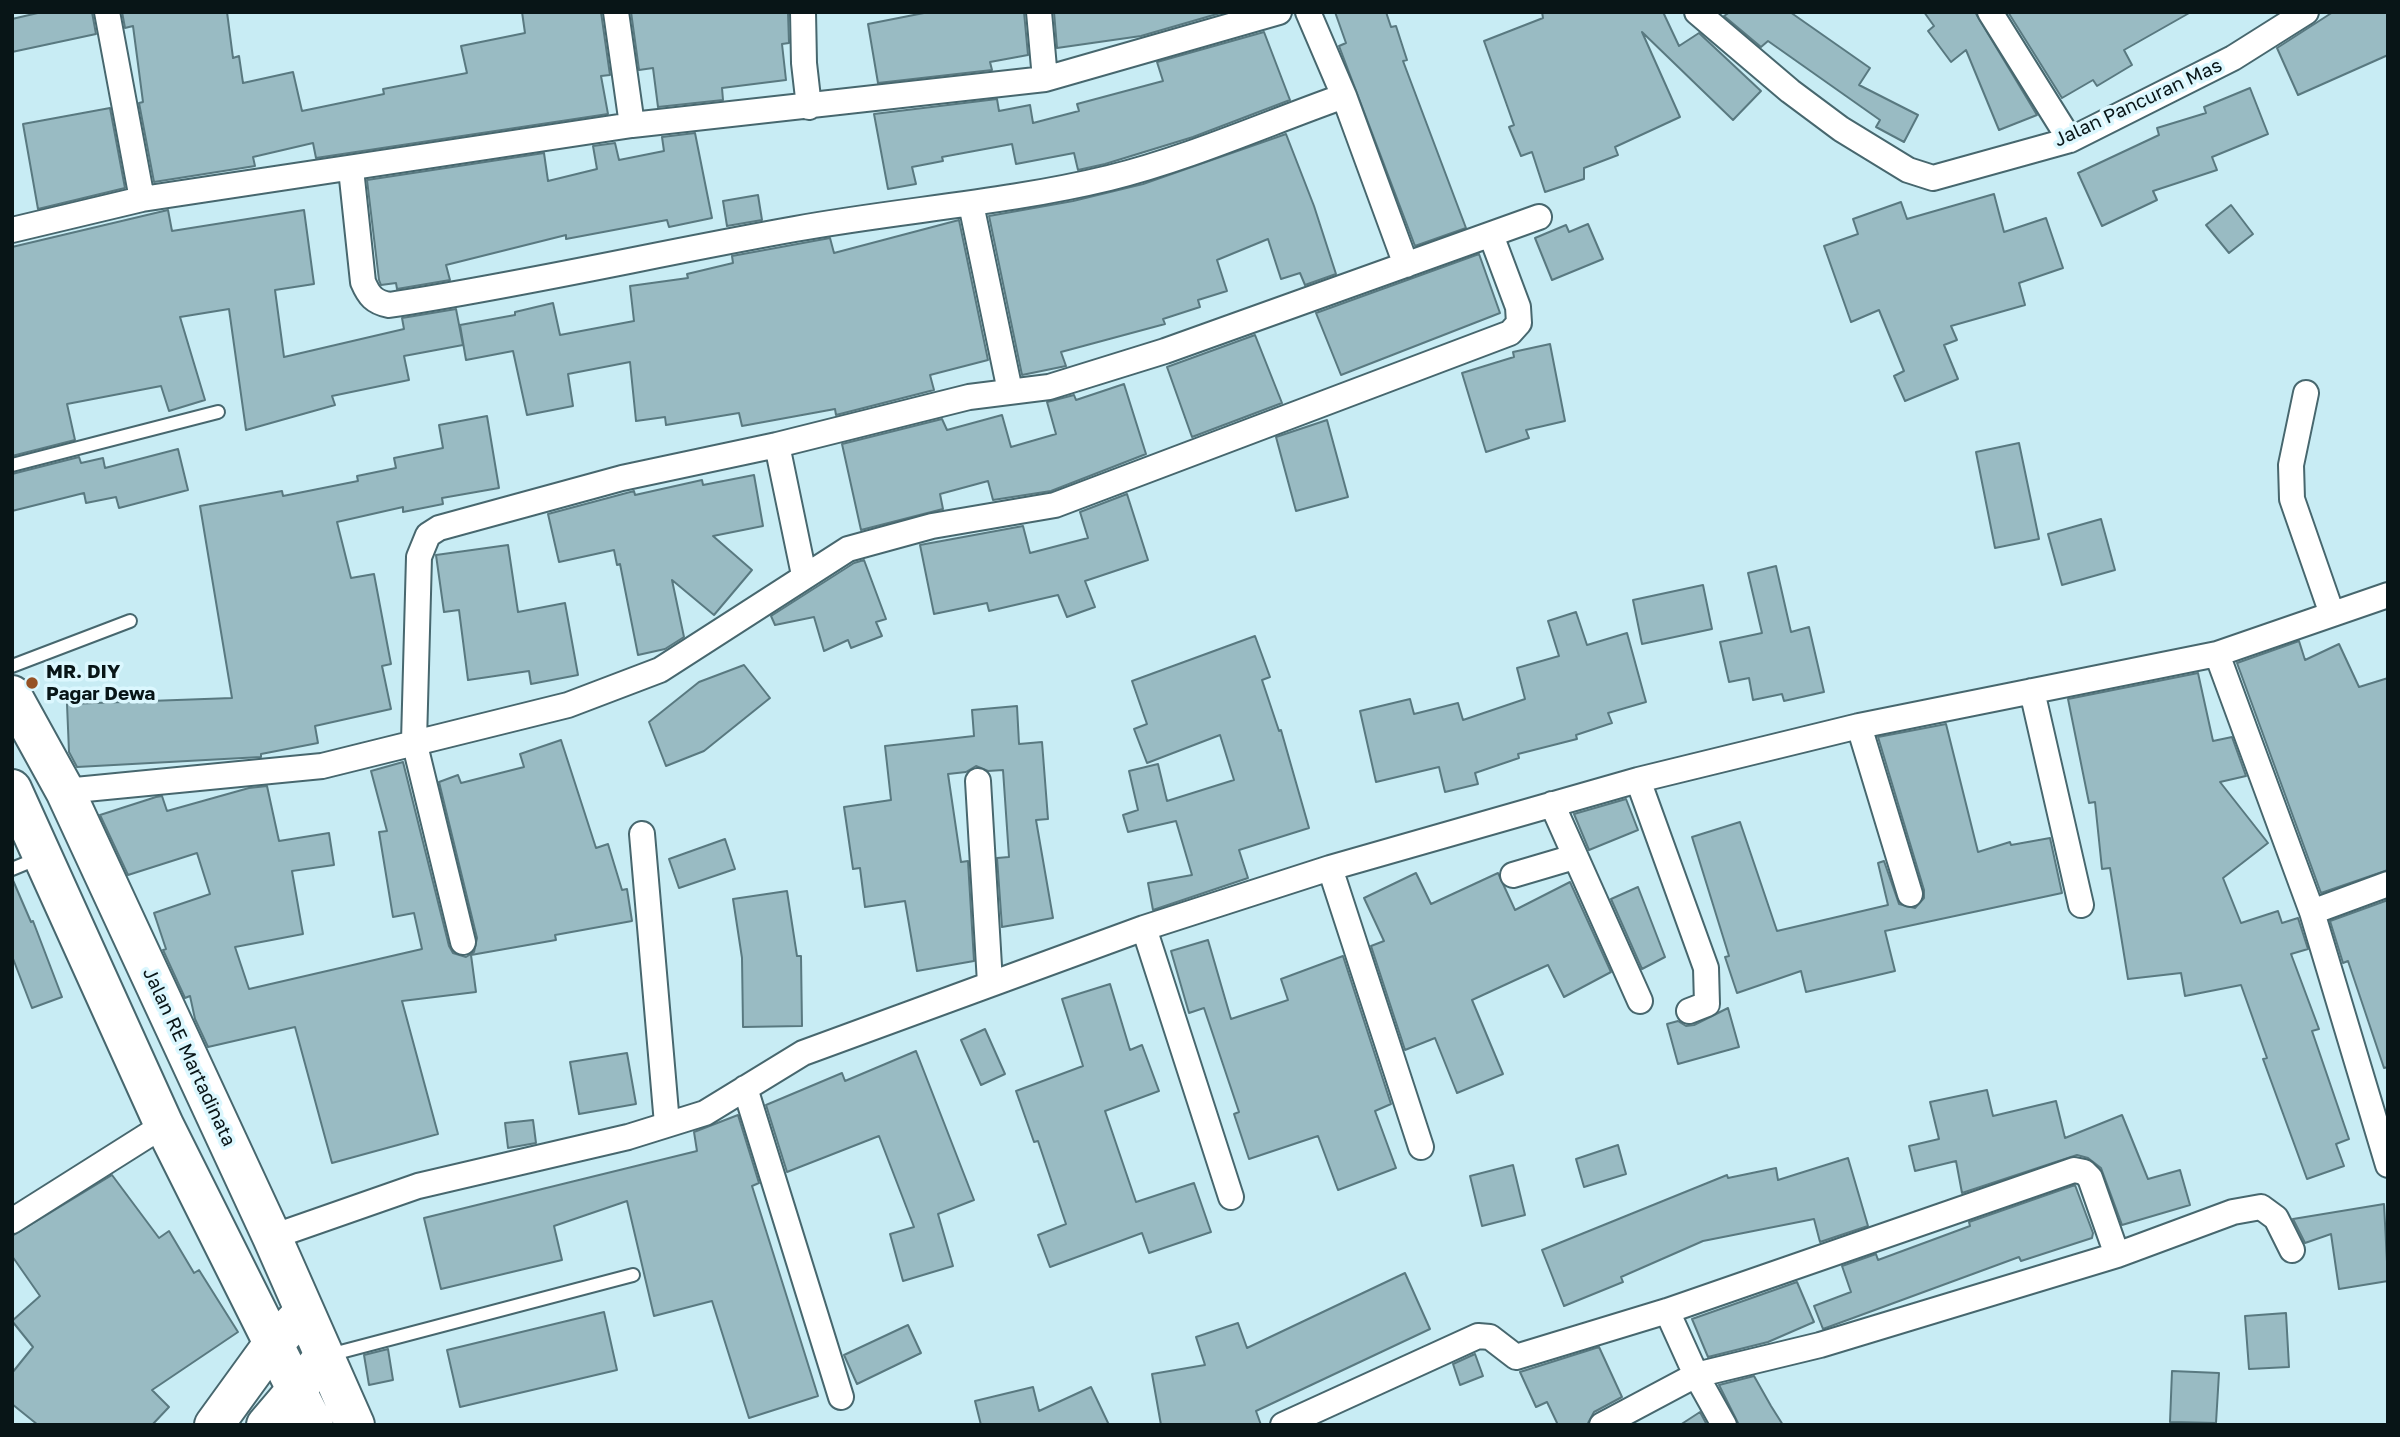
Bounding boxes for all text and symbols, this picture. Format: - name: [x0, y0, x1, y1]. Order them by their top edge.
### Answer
- street label: Jalan Pancuran Mas: [2050, 54, 2226, 152]
- place label: MR. DIY Pagar Dewa: [46, 661, 155, 705]
- marker: MR. DIY Pagar Dewa: [24, 675, 40, 691]
- street label: Jalan RE Martadinata: [138, 964, 240, 1150]

